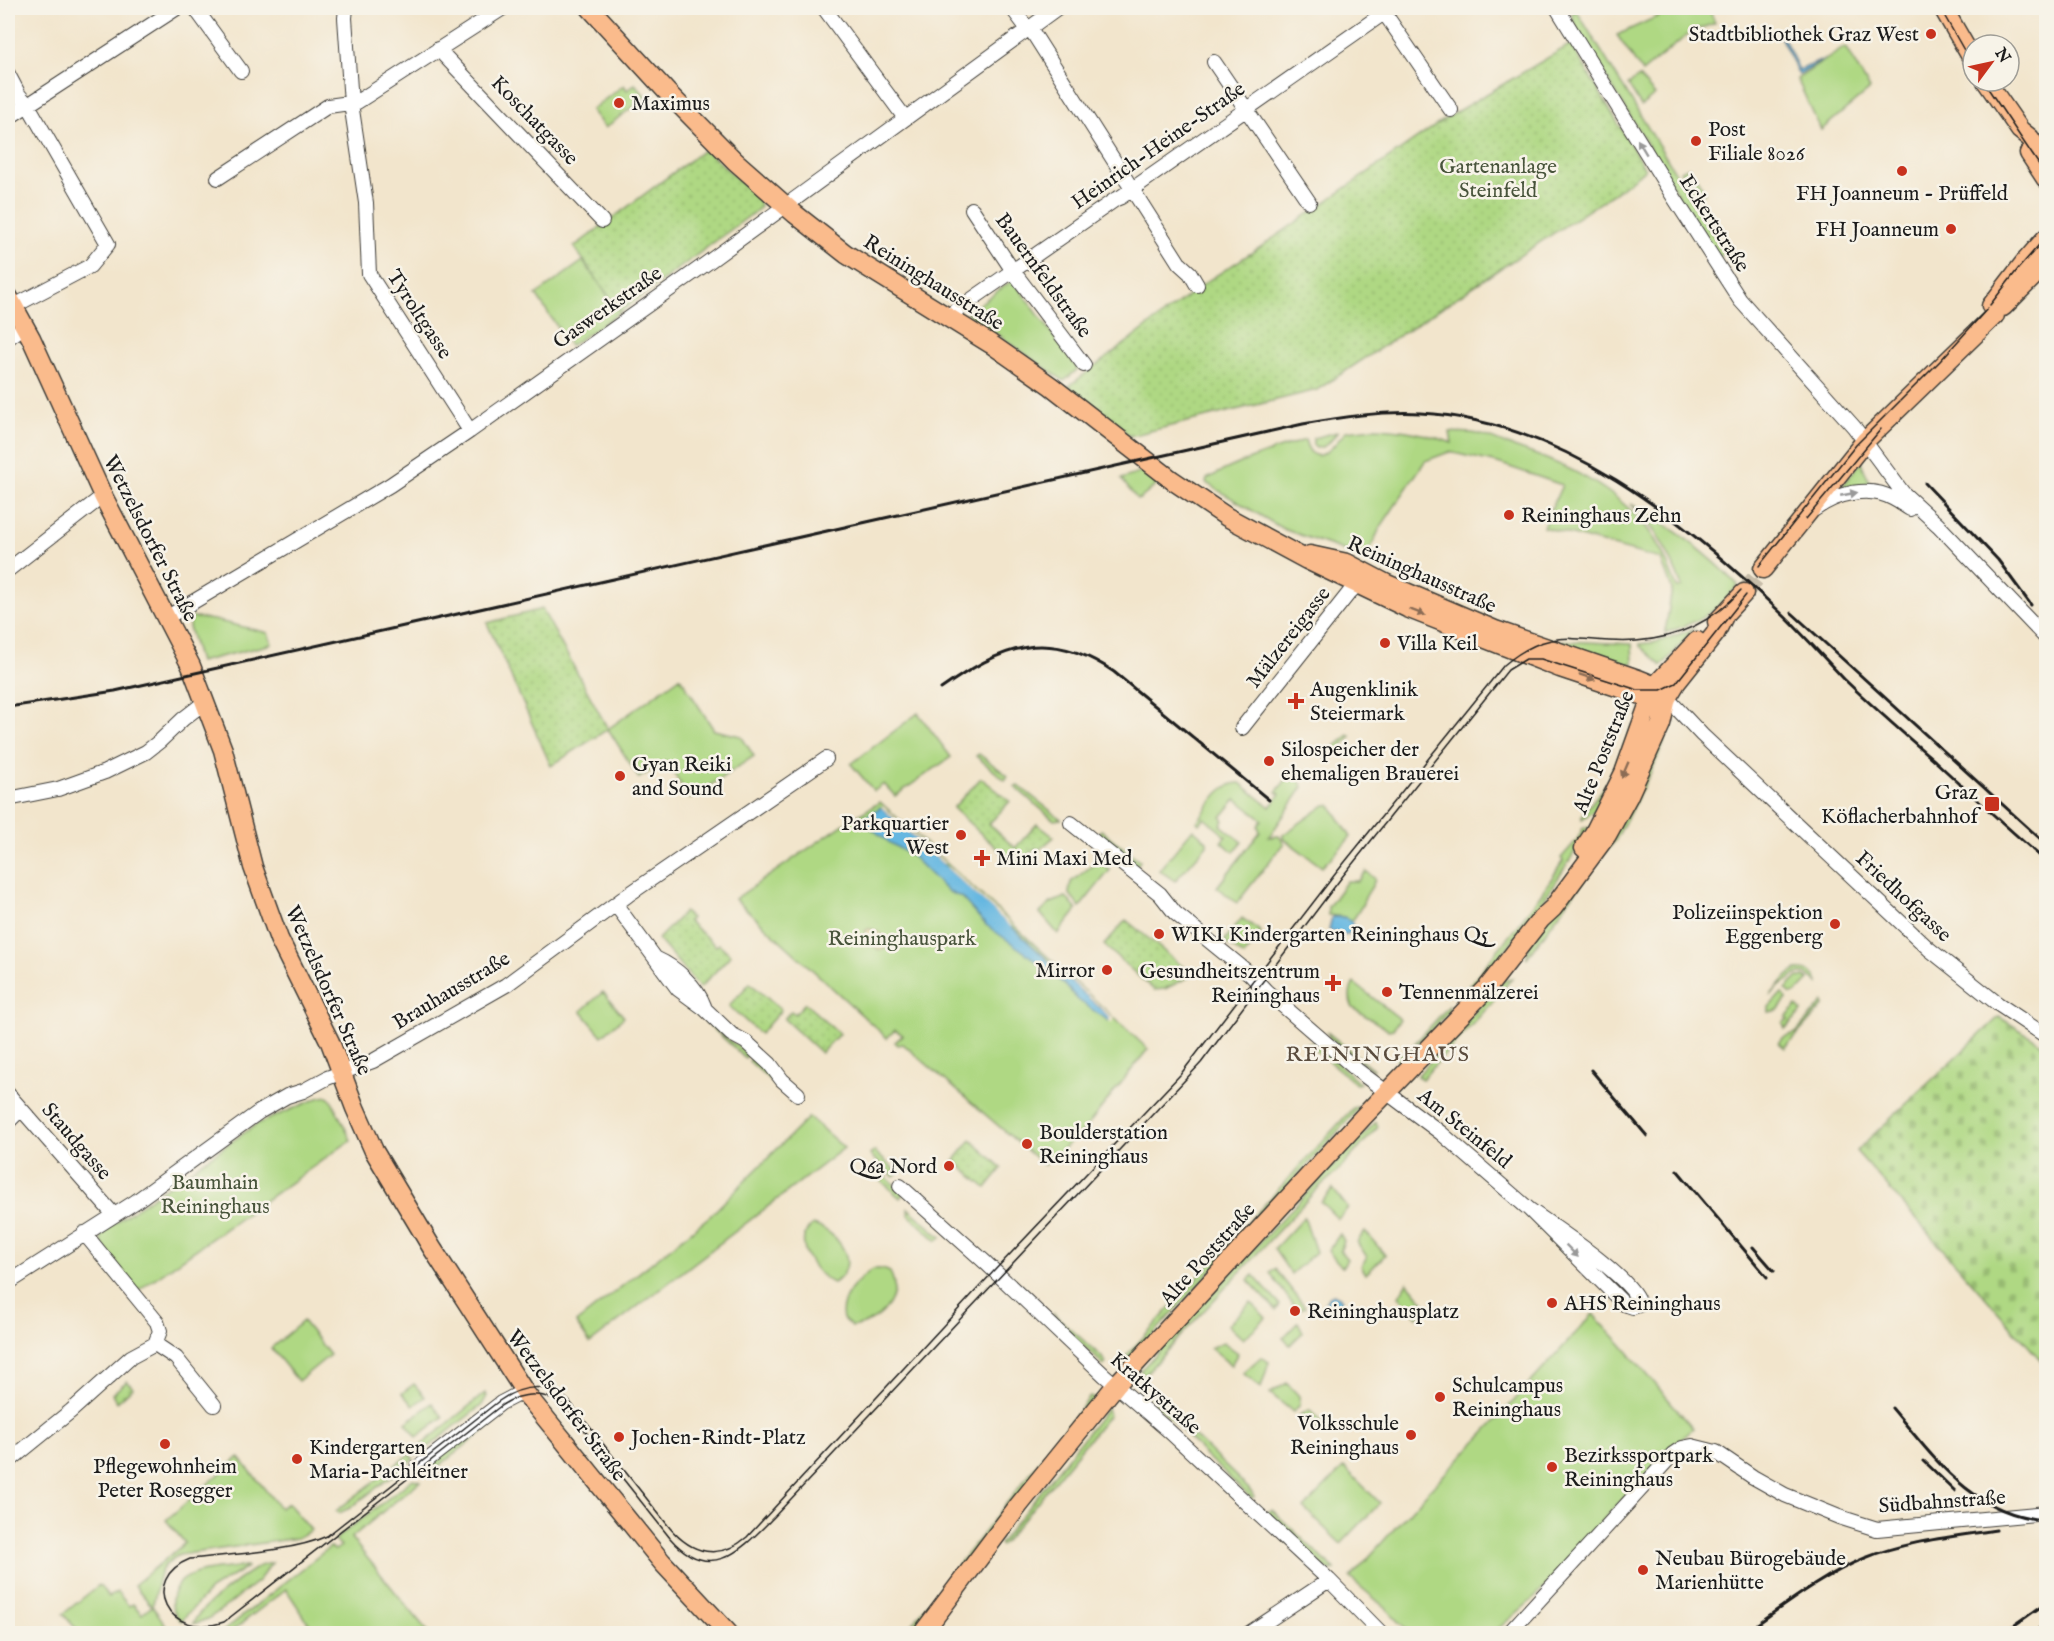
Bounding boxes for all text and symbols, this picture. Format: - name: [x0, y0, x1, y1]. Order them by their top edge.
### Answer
- place label: Stadtbibliothek Graz West: [1688, 22, 1919, 49]
- marker: Stadtbibliothek Graz West: [1924, 27, 1938, 41]
- north arrow: [1961, 33, 2021, 93]
- text: N: [1989, 44, 2014, 67]
- street label: Koschatgasse: [484, 70, 584, 172]
- street label: Heinrich-Heine-Straße: [1067, 76, 1251, 216]
- place label: Maximus: [631, 91, 710, 118]
- marker: Maximus: [612, 96, 626, 110]
- place label: Post Filiale 8026: [1708, 117, 1806, 168]
- marker: Post Filiale 8026: [1689, 134, 1703, 148]
- one-way arrow: [1636, 139, 1647, 155]
- park label: Gartenanlage Steinfeld: [1439, 154, 1557, 205]
- marker: FH Joanneum - Prüffeld: [1895, 164, 1909, 178]
- street label: Eckertstraße: [1672, 170, 1756, 278]
- place label: FH Joanneum - Prüffeld: [1796, 181, 2009, 208]
- street label: Bauernfeldstraße: [988, 208, 1098, 344]
- place label: FH Joanneum: [1816, 217, 1939, 244]
- marker: FH Joanneum: [1944, 222, 1958, 236]
- street label: Reininghausstraße: [858, 229, 1009, 338]
- street label: Gaswerkstraße: [548, 260, 668, 356]
- street label: Tyroltgasse: [380, 265, 458, 365]
- street label: Wetzelsdorfer Straße: [96, 451, 203, 627]
- one-way arrow: [1840, 489, 1859, 498]
- place label: Reininghaus Zehn: [1521, 503, 1681, 530]
- marker: Reininghaus Zehn: [1502, 508, 1516, 522]
- street label: Reininghausstraße: [1342, 530, 1501, 621]
- street label: Mälzereigasse: [1241, 581, 1338, 694]
- one-way arrow: [1408, 608, 1426, 617]
- place label: Villa Keil: [1396, 631, 1478, 658]
- marker: Villa Keil: [1378, 636, 1392, 650]
- one-way arrow: [1578, 673, 1596, 683]
- place label: Augenklinik Steiermark: [1309, 677, 1419, 728]
- street label: Alte Poststraße: [1567, 687, 1642, 819]
- marker: Augenklinik Steiermark: [1287, 692, 1305, 710]
- place label: Silospeicher der ehemaligen Brauerei: [1281, 737, 1459, 788]
- place label: Gyan Reiki and Sound: [632, 752, 732, 803]
- marker: Silospeicher der ehemaligen Brauerei: [1262, 754, 1276, 768]
- one-way arrow: [1620, 762, 1629, 779]
- marker: Gyan Reiki and Sound: [613, 769, 627, 783]
- place label: Graz Köflacherbahnhof: [1821, 780, 1981, 831]
- marker: Graz Köflacherbahnhof: [1983, 795, 2001, 813]
- place label: Parkquartier West: [841, 811, 949, 862]
- marker: Parkquartier West: [954, 828, 968, 842]
- place label: Mini Maxi Med: [996, 846, 1133, 873]
- street label: Friedhofgasse: [1849, 846, 1957, 949]
- marker: Mini Maxi Med: [973, 849, 991, 867]
- place label: Polizeiinspektion Eggenberg: [1672, 900, 1824, 951]
- street label: Wetzelsdorfer Straße: [278, 901, 377, 1080]
- marker: Polizeiinspektion Eggenberg: [1828, 917, 1842, 931]
- place label: WIKI Kindergarten Reininghaus Q5: [1171, 922, 1496, 949]
- park label: Reininghauspark: [828, 926, 977, 953]
- marker: WIKI Kindergarten Reininghaus Q5: [1152, 927, 1166, 941]
- street label: Brauhausstraße: [388, 946, 516, 1037]
- place label: Mirror: [1035, 958, 1095, 985]
- place label: Gesundheitszentrum Reininghaus: [1140, 959, 1320, 1010]
- marker: Mirror: [1100, 963, 1114, 977]
- marker: Gesundheitszentrum Reininghaus: [1324, 974, 1342, 992]
- place label: Tennenmälzerei: [1399, 980, 1539, 1007]
- marker: Tennenmälzerei: [1380, 985, 1394, 999]
- district label: REININGHAUS: [1285, 1041, 1471, 1069]
- street label: Am Steinfeld: [1411, 1082, 1517, 1176]
- street label: Staudgasse: [35, 1098, 117, 1187]
- place label: Boulderstation Reininghaus: [1039, 1120, 1168, 1171]
- marker: Boulderstation Reininghaus: [1020, 1137, 1034, 1151]
- place label: Q6a Nord: [850, 1154, 938, 1181]
- marker: Q6a Nord: [942, 1159, 956, 1173]
- park label: Baumhain Reininghaus: [160, 1170, 270, 1221]
- street label: Alte Poststraße: [1154, 1197, 1262, 1313]
- one-way arrow: [1564, 1244, 1578, 1258]
- place label: AHS Reininghaus: [1563, 1291, 1721, 1318]
- marker: AHS Reininghaus: [1545, 1296, 1559, 1310]
- place label: Reininghausplatz: [1307, 1299, 1459, 1326]
- marker: Reininghausplatz: [1288, 1304, 1302, 1318]
- street label: Wetzelsdorfer Straße: [500, 1325, 632, 1487]
- street label: Kratkystraße: [1104, 1347, 1207, 1441]
- place label: Schulcampus Reininghaus: [1452, 1373, 1563, 1424]
- marker: Schulcampus Reininghaus: [1433, 1390, 1447, 1404]
- place label: Volksschule Reininghaus: [1290, 1411, 1399, 1462]
- place label: Jochen-Rindt-Platz: [629, 1425, 806, 1452]
- marker: Volksschule Reininghaus: [1404, 1428, 1418, 1442]
- marker: Jochen-Rindt-Platz: [612, 1430, 626, 1444]
- place label: Kindergarten Maria-Pachleitner: [309, 1435, 468, 1486]
- marker: Pflegewohnheim Peter Rosegger: [158, 1437, 172, 1451]
- place label: Bezirkssportpark Reininghaus: [1564, 1443, 1714, 1494]
- marker: Kindergarten Maria-Pachleitner: [290, 1452, 304, 1466]
- place label: Pflegewohnheim Peter Rosegger: [93, 1454, 237, 1505]
- marker: Bezirkssportpark Reininghaus: [1545, 1460, 1559, 1474]
- street label: Südbahnstraße: [1878, 1485, 2007, 1520]
- place label: Neubau Bürogebäude Marienhütte: [1655, 1546, 1846, 1597]
- marker: Neubau Bürogebäude Marienhütte: [1636, 1563, 1650, 1577]

